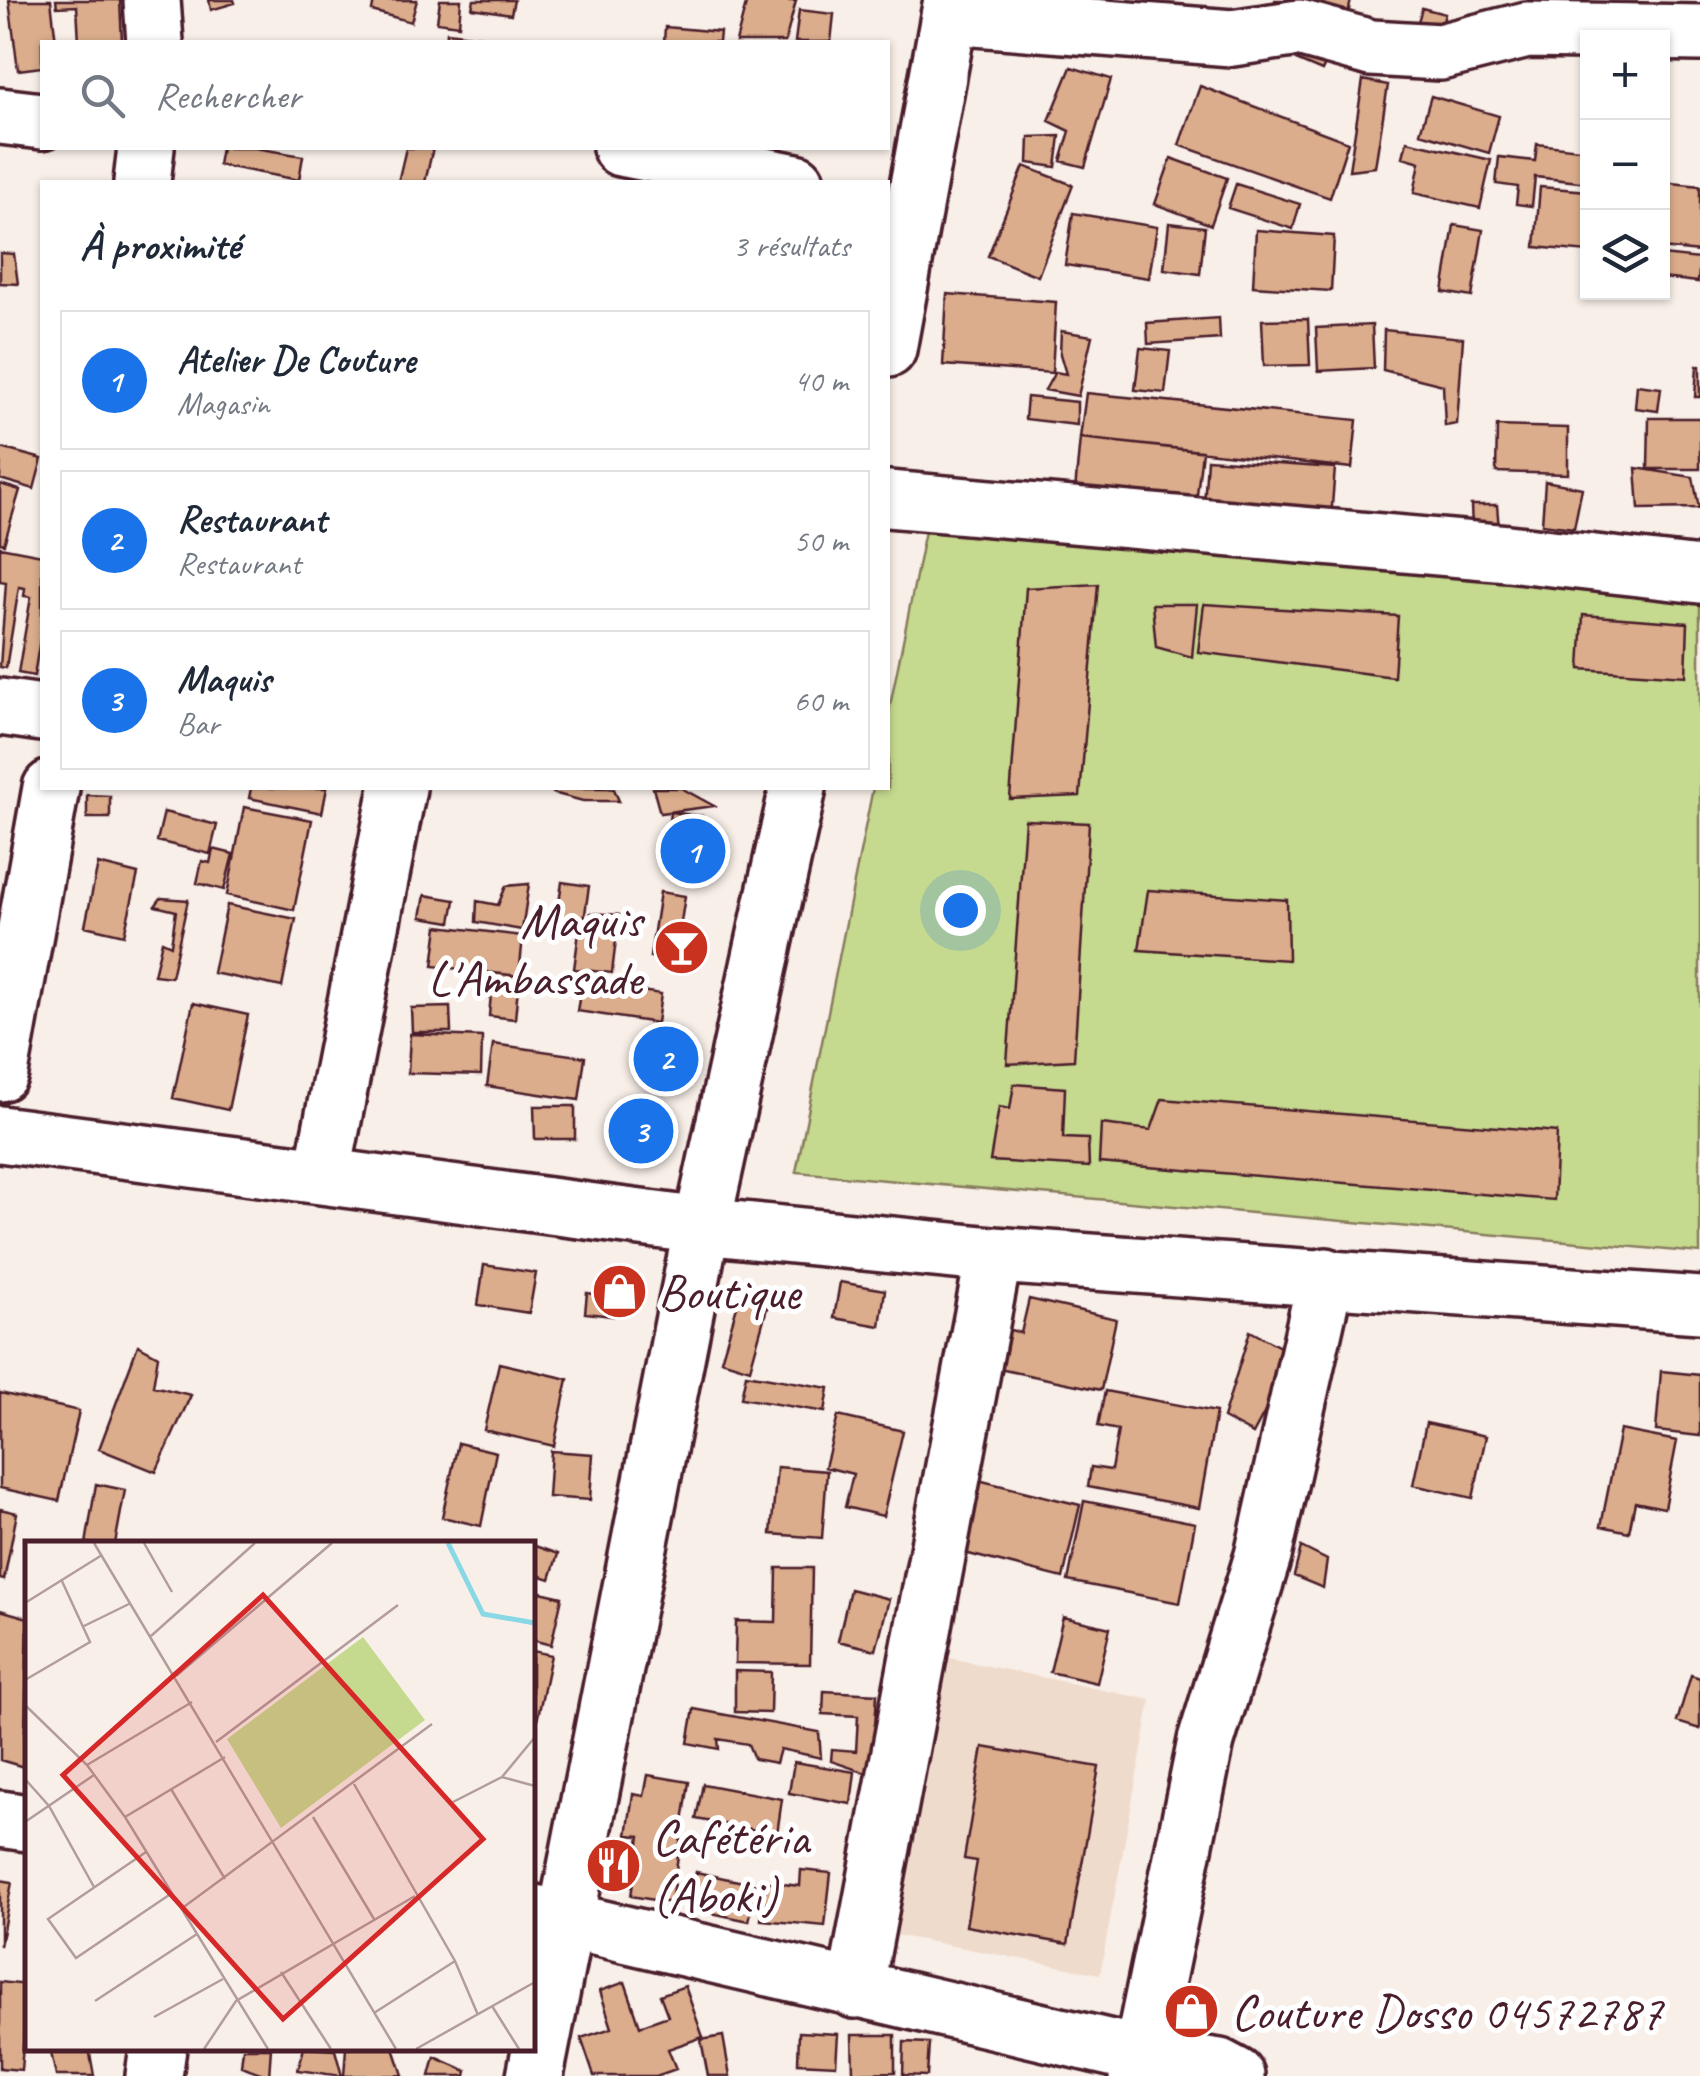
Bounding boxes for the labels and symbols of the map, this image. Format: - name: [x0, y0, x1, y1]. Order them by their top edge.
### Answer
- pin: 1: [660, 814, 726, 888]
- your location: [935, 885, 986, 936]
- place label: Maquis L'Ambassade: [428, 889, 646, 1010]
- bar icon: Maquis L'Ambassade: [651, 918, 711, 978]
- pin: 2: [634, 1022, 698, 1096]
- pin: 3: [608, 1094, 674, 1168]
- shop icon: Boutique: [589, 1261, 649, 1321]
- place label: Boutique: [658, 1261, 802, 1324]
- inset map: [25, 1541, 535, 2051]
- place label: Cafétéria (Aboki): [652, 1806, 812, 1927]
- restaurant icon: Cafétéria (Aboki): [583, 1835, 643, 1895]
- shop icon: Couture Dosso 04572787: [1162, 1981, 1222, 2041]
- place label: Couture Dosso 04572787: [1231, 1981, 1665, 2044]

